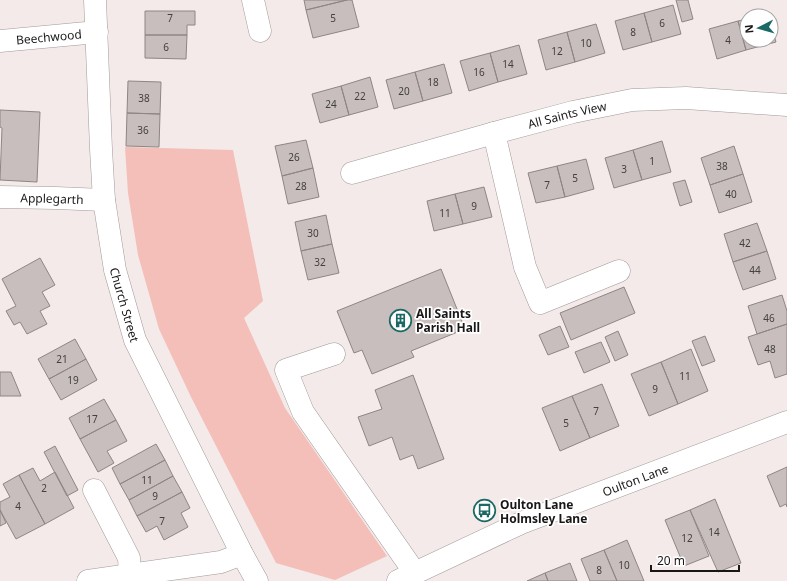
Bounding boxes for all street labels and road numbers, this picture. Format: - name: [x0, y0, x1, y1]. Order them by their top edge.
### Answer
- street label: Beechwood: [15, 25, 82, 48]
- street label: All Saints View: [526, 97, 608, 132]
- street label: Applegarth: [20, 189, 84, 208]
- street label: Church Street: [106, 265, 144, 345]
- street label: Oulton Lane: [600, 459, 671, 500]

